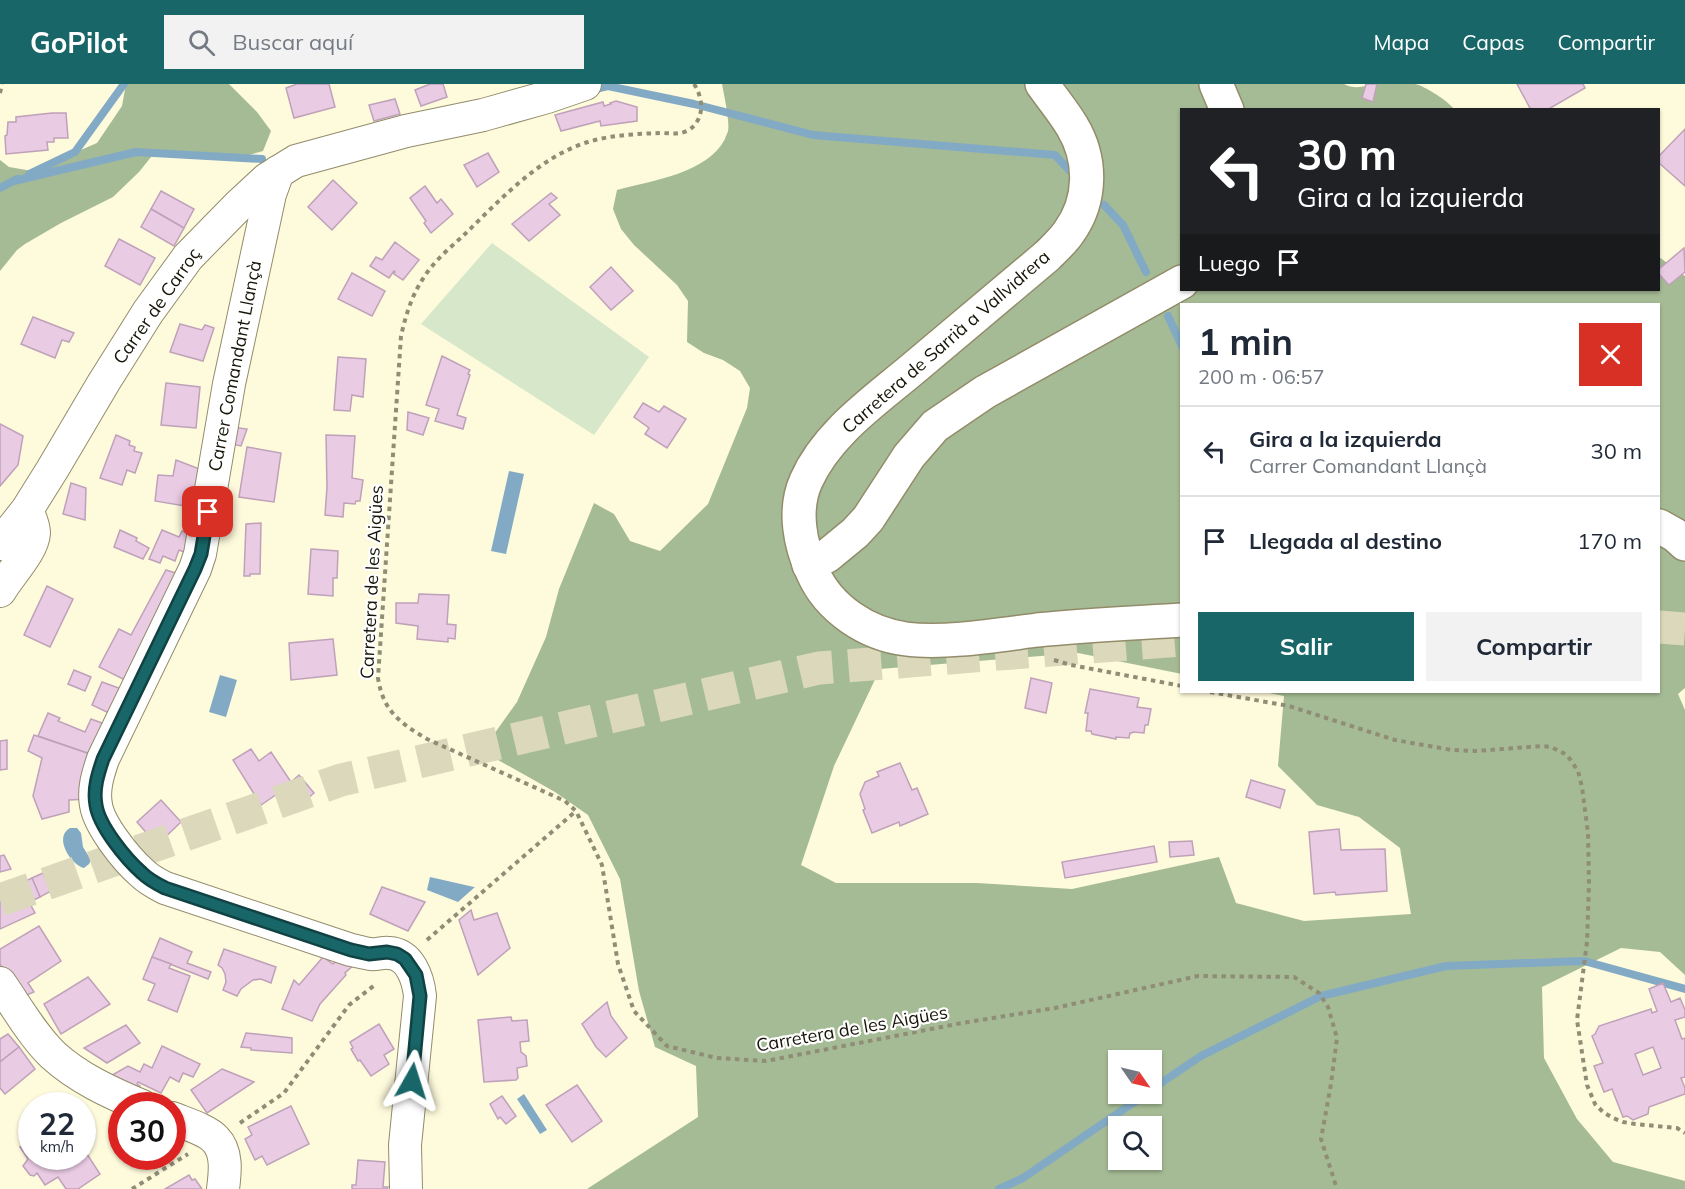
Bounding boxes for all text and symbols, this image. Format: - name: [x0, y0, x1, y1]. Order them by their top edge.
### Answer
- search box: [164, 15, 584, 69]
- text: GoPilot: [30, 25, 128, 60]
- icon: search: [185, 26, 218, 59]
- text: Buscar aquí: [233, 28, 353, 56]
- text: Mapa: [1374, 29, 1429, 55]
- text: Capas: [1462, 29, 1525, 55]
- text: Compartir: [1558, 29, 1655, 55]
- text: 30 m: [1297, 128, 1397, 181]
- icon: left: [1198, 132, 1276, 210]
- text: Gira a la izquierda: [1297, 180, 1524, 214]
- street label: Carrer de Carroç: [108, 243, 205, 368]
- street label: Carretera de Sarrià a Vallvidrera: [837, 245, 1054, 438]
- icon: arrive: [1272, 246, 1305, 279]
- text: Luego: [1198, 249, 1260, 277]
- street label: Carrer Comandant Llançà: [203, 259, 266, 473]
- text: 1 min: [1198, 319, 1293, 364]
- button: close: [1579, 323, 1642, 386]
- text: 200 m · 06:57: [1198, 364, 1324, 389]
- text: Gira a la izquierda: [1249, 425, 1442, 453]
- icon: left: [1198, 435, 1231, 468]
- text: 30 m: [1591, 437, 1642, 465]
- text: Carrer Comandant Llançà: [1249, 453, 1487, 478]
- street label: Carretera de les Aigües: [355, 484, 388, 679]
- pin: [182, 486, 233, 537]
- icon: arrive: [191, 495, 224, 528]
- icon: arrive: [1198, 525, 1231, 558]
- text: Llegada al destino: [1249, 527, 1442, 555]
- text: 170 m: [1577, 527, 1642, 555]
- button: Salir: [1198, 612, 1414, 681]
- button: Compartir: [1426, 612, 1642, 681]
- street label: Carretera de les Aigües: [754, 1000, 949, 1057]
- position arrow: [380, 1049, 444, 1113]
- north arrow: [1108, 1050, 1162, 1104]
- map controls: [1108, 1050, 1162, 1170]
- speed limit sign: 30: [108, 1092, 186, 1170]
- text: 22: [39, 1105, 75, 1143]
- button: search: [1108, 1116, 1162, 1170]
- text: km/h: [40, 1137, 74, 1156]

